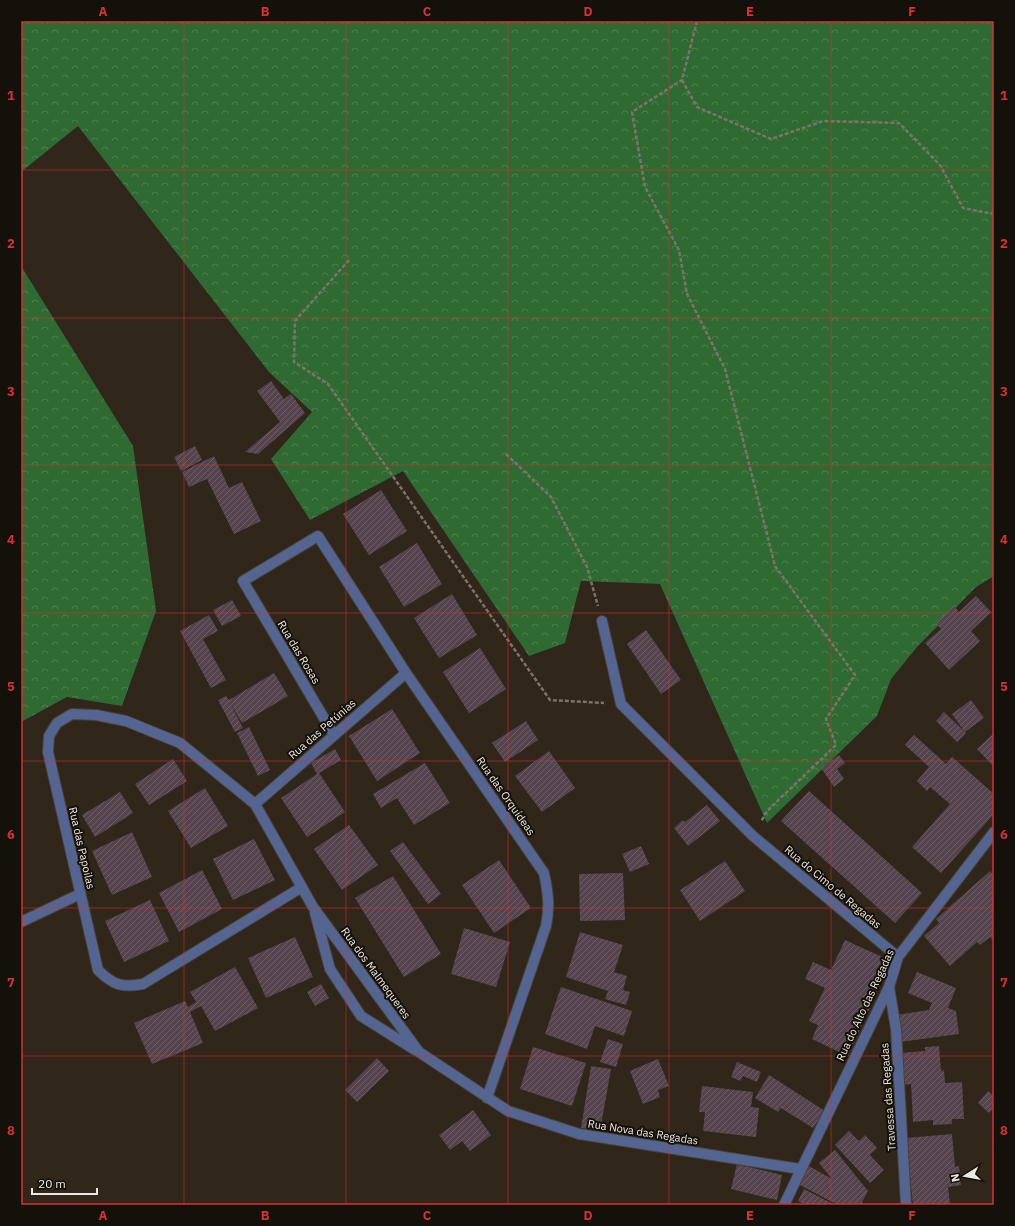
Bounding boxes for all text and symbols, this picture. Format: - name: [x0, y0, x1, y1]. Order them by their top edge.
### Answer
- text: A: [99, 3, 108, 20]
- text: B: [261, 3, 270, 20]
- text: C: [423, 3, 432, 20]
- text: D: [583, 3, 593, 20]
- text: E: [746, 3, 754, 20]
- text: F: [908, 3, 916, 20]
- text: 1: [7, 87, 15, 104]
- text: 1: [1000, 87, 1008, 104]
- text: 2: [7, 235, 15, 252]
- text: 2: [1000, 235, 1008, 252]
- text: 3: [7, 383, 15, 400]
- text: 3: [1000, 383, 1008, 400]
- text: 4: [7, 531, 15, 548]
- text: 4: [1000, 531, 1008, 548]
- street label: Rua das Rosas: [275, 618, 323, 686]
- text: 5: [7, 678, 15, 695]
- text: 5: [1000, 678, 1008, 695]
- street label: Rua das Petúnias: [285, 696, 359, 762]
- street label: Rua das Orquídeas: [474, 754, 538, 838]
- street label: Rua das Papoilas: [66, 806, 98, 890]
- text: 6: [7, 826, 15, 843]
- text: 6: [1000, 826, 1008, 843]
- street label: Rua do Cimo de Regadas: [782, 842, 884, 932]
- street label: Rua dos Malmequeres: [338, 924, 414, 1022]
- street label: Rua do Alto das Regadas: [833, 947, 897, 1063]
- text: 7: [7, 974, 15, 991]
- text: 7: [1000, 974, 1008, 991]
- street label: Travessa das Regadas: [877, 1042, 899, 1152]
- street label: Rua Nova das Regadas: [587, 1116, 699, 1148]
- text: 8: [7, 1122, 15, 1139]
- text: 8: [1000, 1122, 1008, 1139]
- north arrow: [945, 1156, 985, 1196]
- scale bar: [32, 1170, 97, 1196]
- text: N: [948, 1173, 963, 1183]
- text: 20 m: [38, 1176, 66, 1191]
- text: A: [99, 1207, 108, 1224]
- text: B: [261, 1207, 270, 1224]
- text: C: [423, 1207, 432, 1224]
- text: D: [583, 1207, 593, 1224]
- text: E: [746, 1207, 754, 1224]
- text: F: [908, 1207, 916, 1224]

